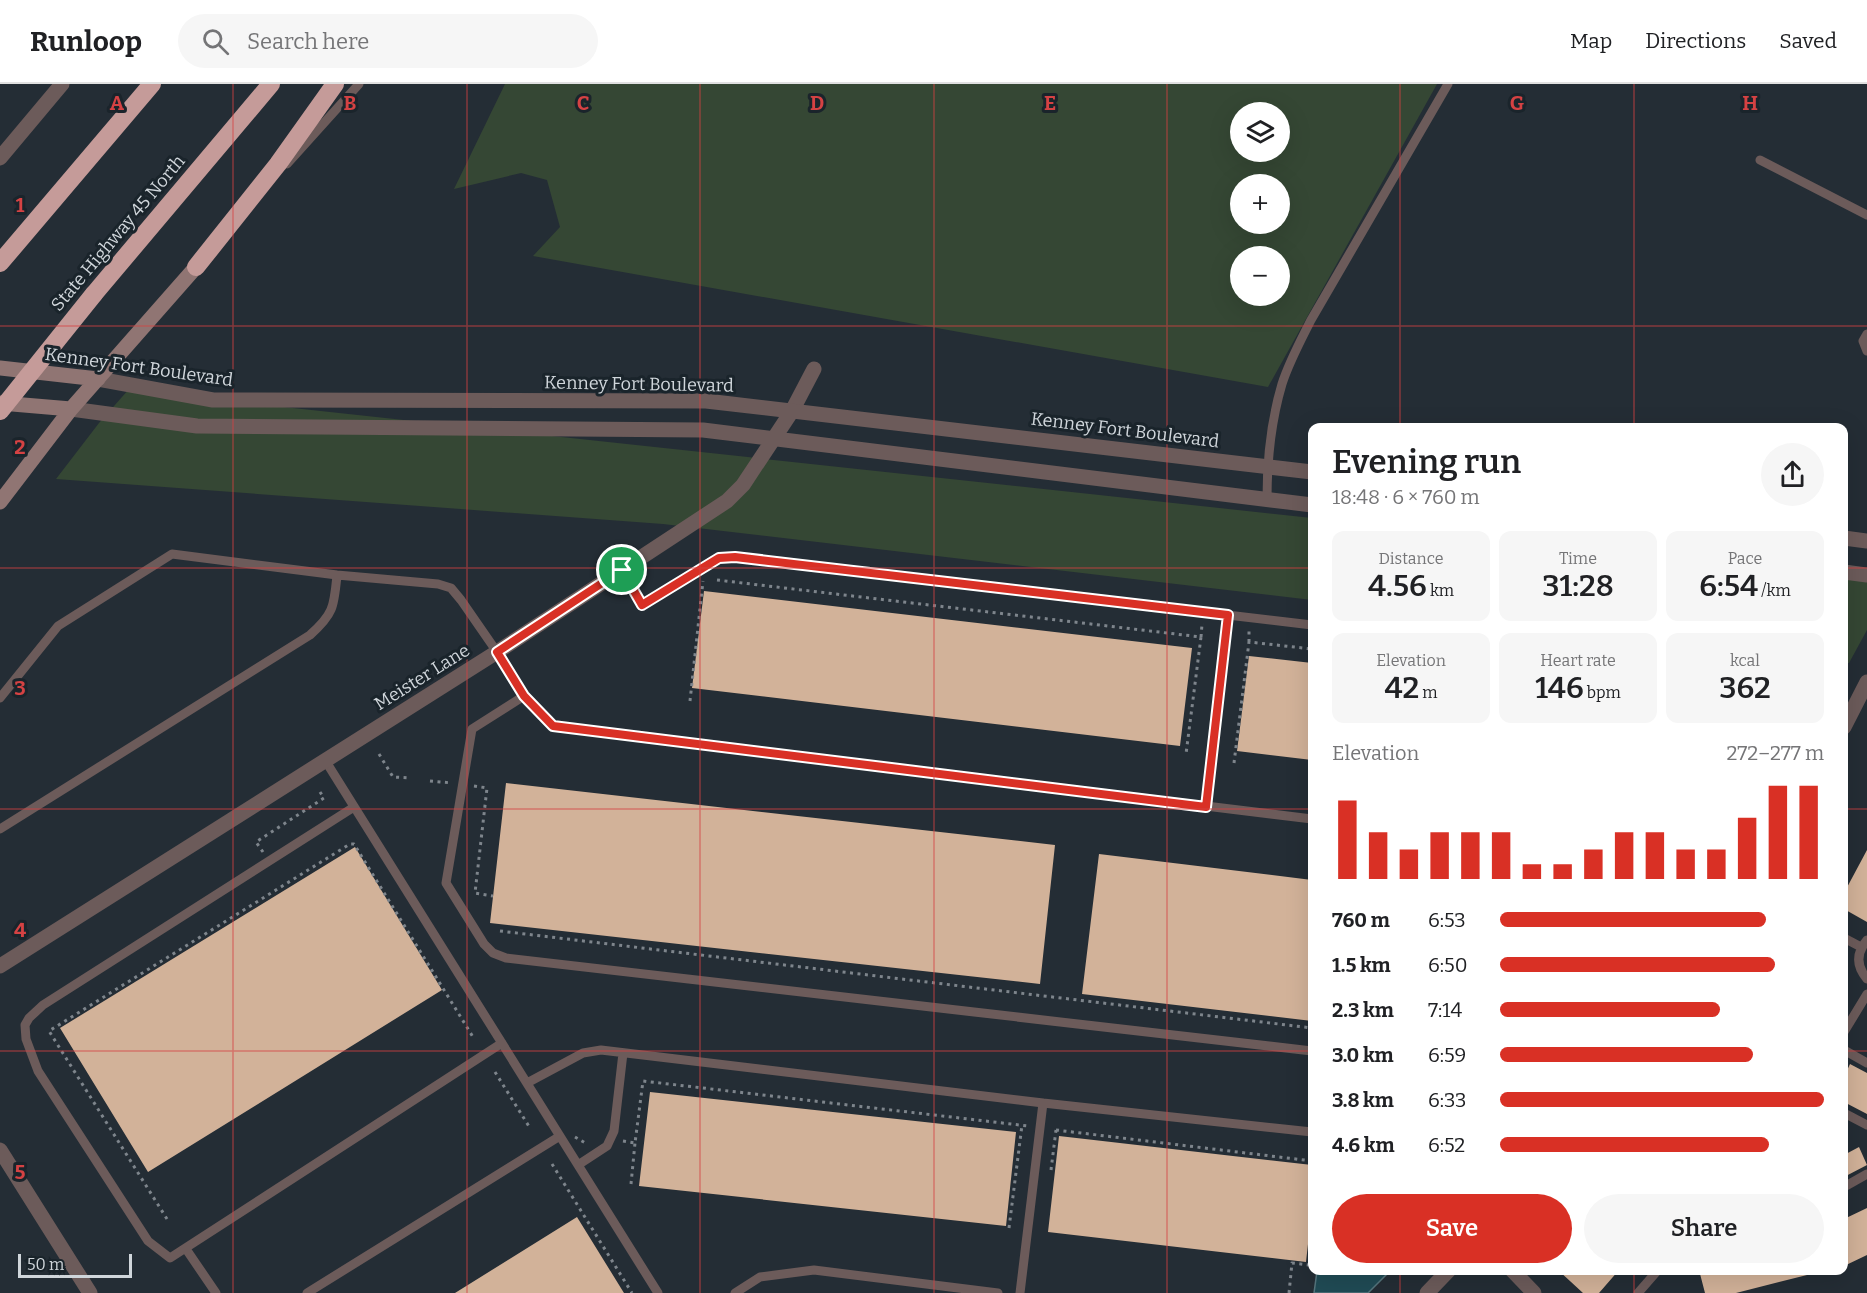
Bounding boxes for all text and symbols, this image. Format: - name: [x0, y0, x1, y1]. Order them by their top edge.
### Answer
- search box: [178, 14, 598, 68]
- text: Runloop: [30, 25, 142, 58]
- icon: search: [199, 25, 232, 58]
- text: Search here: [247, 28, 369, 55]
- text: Map: [1570, 28, 1612, 54]
- text: Directions: [1645, 28, 1746, 54]
- text: Saved: [1779, 28, 1837, 54]
- text: A: [110, 91, 125, 115]
- text: B: [344, 91, 357, 115]
- text: C: [577, 91, 589, 115]
- text: D: [810, 91, 824, 115]
- text: E: [1044, 91, 1056, 115]
- text: G: [1510, 91, 1524, 115]
- text: H: [1742, 91, 1758, 115]
- map controls: [1230, 102, 1290, 306]
- button: layers: [1230, 102, 1290, 162]
- street label: State Highway 45 North: [46, 151, 190, 315]
- button: +: [1230, 174, 1290, 234]
- text: 1: [16, 193, 25, 217]
- button: −: [1230, 246, 1290, 306]
- street label: Kenney Fort Boulevard: [44, 343, 235, 391]
- street label: Kenney Fort Boulevard: [544, 371, 734, 397]
- street label: Kenney Fort Boulevard: [1030, 408, 1221, 453]
- text: 2: [14, 435, 26, 459]
- text: Evening run: [1332, 442, 1521, 482]
- button: share: [1761, 443, 1824, 506]
- text: 18:48 · 6 × 760 m: [1332, 485, 1480, 509]
- pin: [596, 544, 647, 595]
- text: Distance: [1379, 549, 1443, 568]
- text: Time: [1559, 549, 1597, 568]
- text: Pace: [1728, 549, 1762, 568]
- icon: arrive: [605, 553, 638, 586]
- text: 4.56: [1368, 568, 1427, 604]
- text: 31:28: [1542, 568, 1614, 604]
- text: 6:54: [1699, 568, 1758, 604]
- text: km: [1427, 581, 1454, 600]
- text: /km: [1758, 581, 1791, 600]
- street label: Meister Lane: [370, 639, 474, 715]
- text: Elevation: [1376, 651, 1446, 670]
- text: Heart rate: [1540, 651, 1616, 670]
- text: kcal: [1730, 651, 1760, 670]
- text: 42: [1384, 670, 1419, 706]
- text: 146: [1535, 670, 1584, 706]
- text: 362: [1719, 670, 1771, 706]
- text: 3: [14, 676, 26, 700]
- text: m: [1419, 683, 1438, 702]
- text: bpm: [1584, 683, 1621, 702]
- text: Elevation: [1332, 741, 1419, 765]
- text: 272–277 m: [1727, 741, 1824, 765]
- text: 760 m: [1332, 908, 1390, 932]
- text: 6:53: [1428, 908, 1466, 932]
- text: 4: [14, 918, 26, 942]
- text: 1.5 km: [1332, 953, 1391, 977]
- text: 6:50: [1428, 953, 1467, 977]
- text: 2.3 km: [1332, 998, 1394, 1022]
- text: 7:14: [1428, 998, 1462, 1022]
- text: 3.0 km: [1332, 1043, 1394, 1067]
- text: 6:59: [1428, 1043, 1466, 1067]
- text: 3.8 km: [1332, 1088, 1394, 1112]
- text: 6:33: [1428, 1088, 1466, 1112]
- text: 4.6 km: [1332, 1133, 1395, 1157]
- text: 6:52: [1428, 1133, 1465, 1157]
- text: 5: [15, 1160, 26, 1184]
- button: Save: [1332, 1194, 1572, 1263]
- button: Share: [1584, 1194, 1824, 1263]
- scale bar: [18, 1251, 132, 1278]
- text: 50 m: [27, 1255, 64, 1274]

